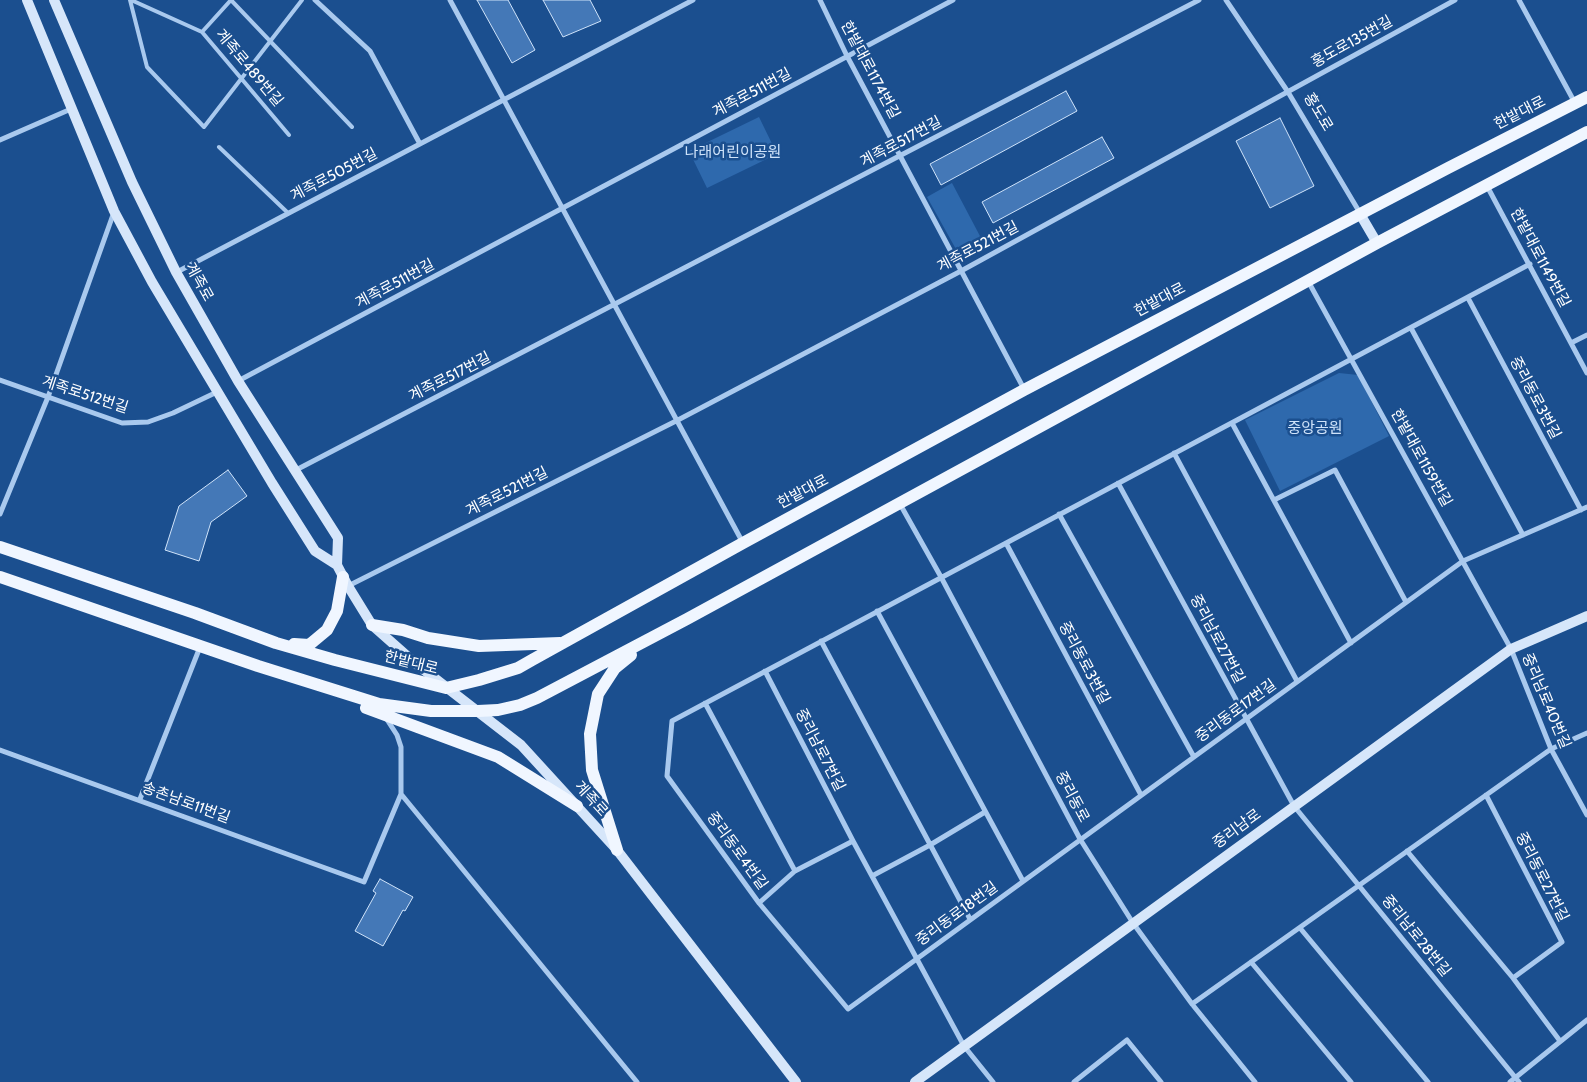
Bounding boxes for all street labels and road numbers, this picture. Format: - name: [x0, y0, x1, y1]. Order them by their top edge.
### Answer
- street label: 홍도로135번길: [1308, 12, 1396, 72]
- street label: 한밭대로1174번길: [837, 18, 903, 122]
- street label: 계족로489번길: [211, 26, 287, 110]
- street label: 계족로511번길: [709, 65, 795, 121]
- street label: 홍도로: [1300, 90, 1336, 134]
- street label: 한밭대로: [1491, 92, 1549, 134]
- street label: 계족로517번길: [857, 113, 945, 171]
- street label: 계족로505번길: [288, 145, 380, 205]
- street label: 한밭대로1149번길: [1506, 205, 1574, 311]
- street label: 계족로521번길: [934, 218, 1022, 276]
- street label: 계족로511번길: [352, 256, 438, 312]
- street label: 계족로: [181, 260, 217, 304]
- street label: 한밭대로: [1131, 279, 1189, 321]
- street label: 계족로517번길: [406, 349, 494, 405]
- street label: 중리동로3번길: [1506, 354, 1564, 442]
- street label: 계족로512번길: [39, 373, 131, 417]
- street label: 한밭대로1159번길: [1387, 406, 1455, 510]
- street label: 계족로521번길: [463, 464, 551, 520]
- street label: 한밭대로: [774, 471, 832, 513]
- street label: 중리남로27번길: [1186, 591, 1248, 687]
- street label: 중리동로3번길: [1055, 619, 1113, 707]
- street label: 한밭대로: [382, 648, 440, 678]
- street label: 중리남로40번길: [1518, 651, 1574, 751]
- street label: 중리동로17번길: [1192, 676, 1280, 746]
- street label: 중리남로7번길: [791, 706, 849, 794]
- street label: 중리동로: [1051, 768, 1093, 826]
- street label: 계족로: [570, 778, 612, 820]
- street label: 송촌남로11번길: [139, 779, 233, 827]
- street label: 중리남로: [1209, 805, 1265, 853]
- street label: 중리동로4번길: [703, 809, 771, 893]
- street label: 중리동로27번길: [1512, 829, 1572, 925]
- street label: 중리동로18번길: [913, 878, 1001, 950]
- street label: 중리남로28번길: [1378, 892, 1454, 980]

